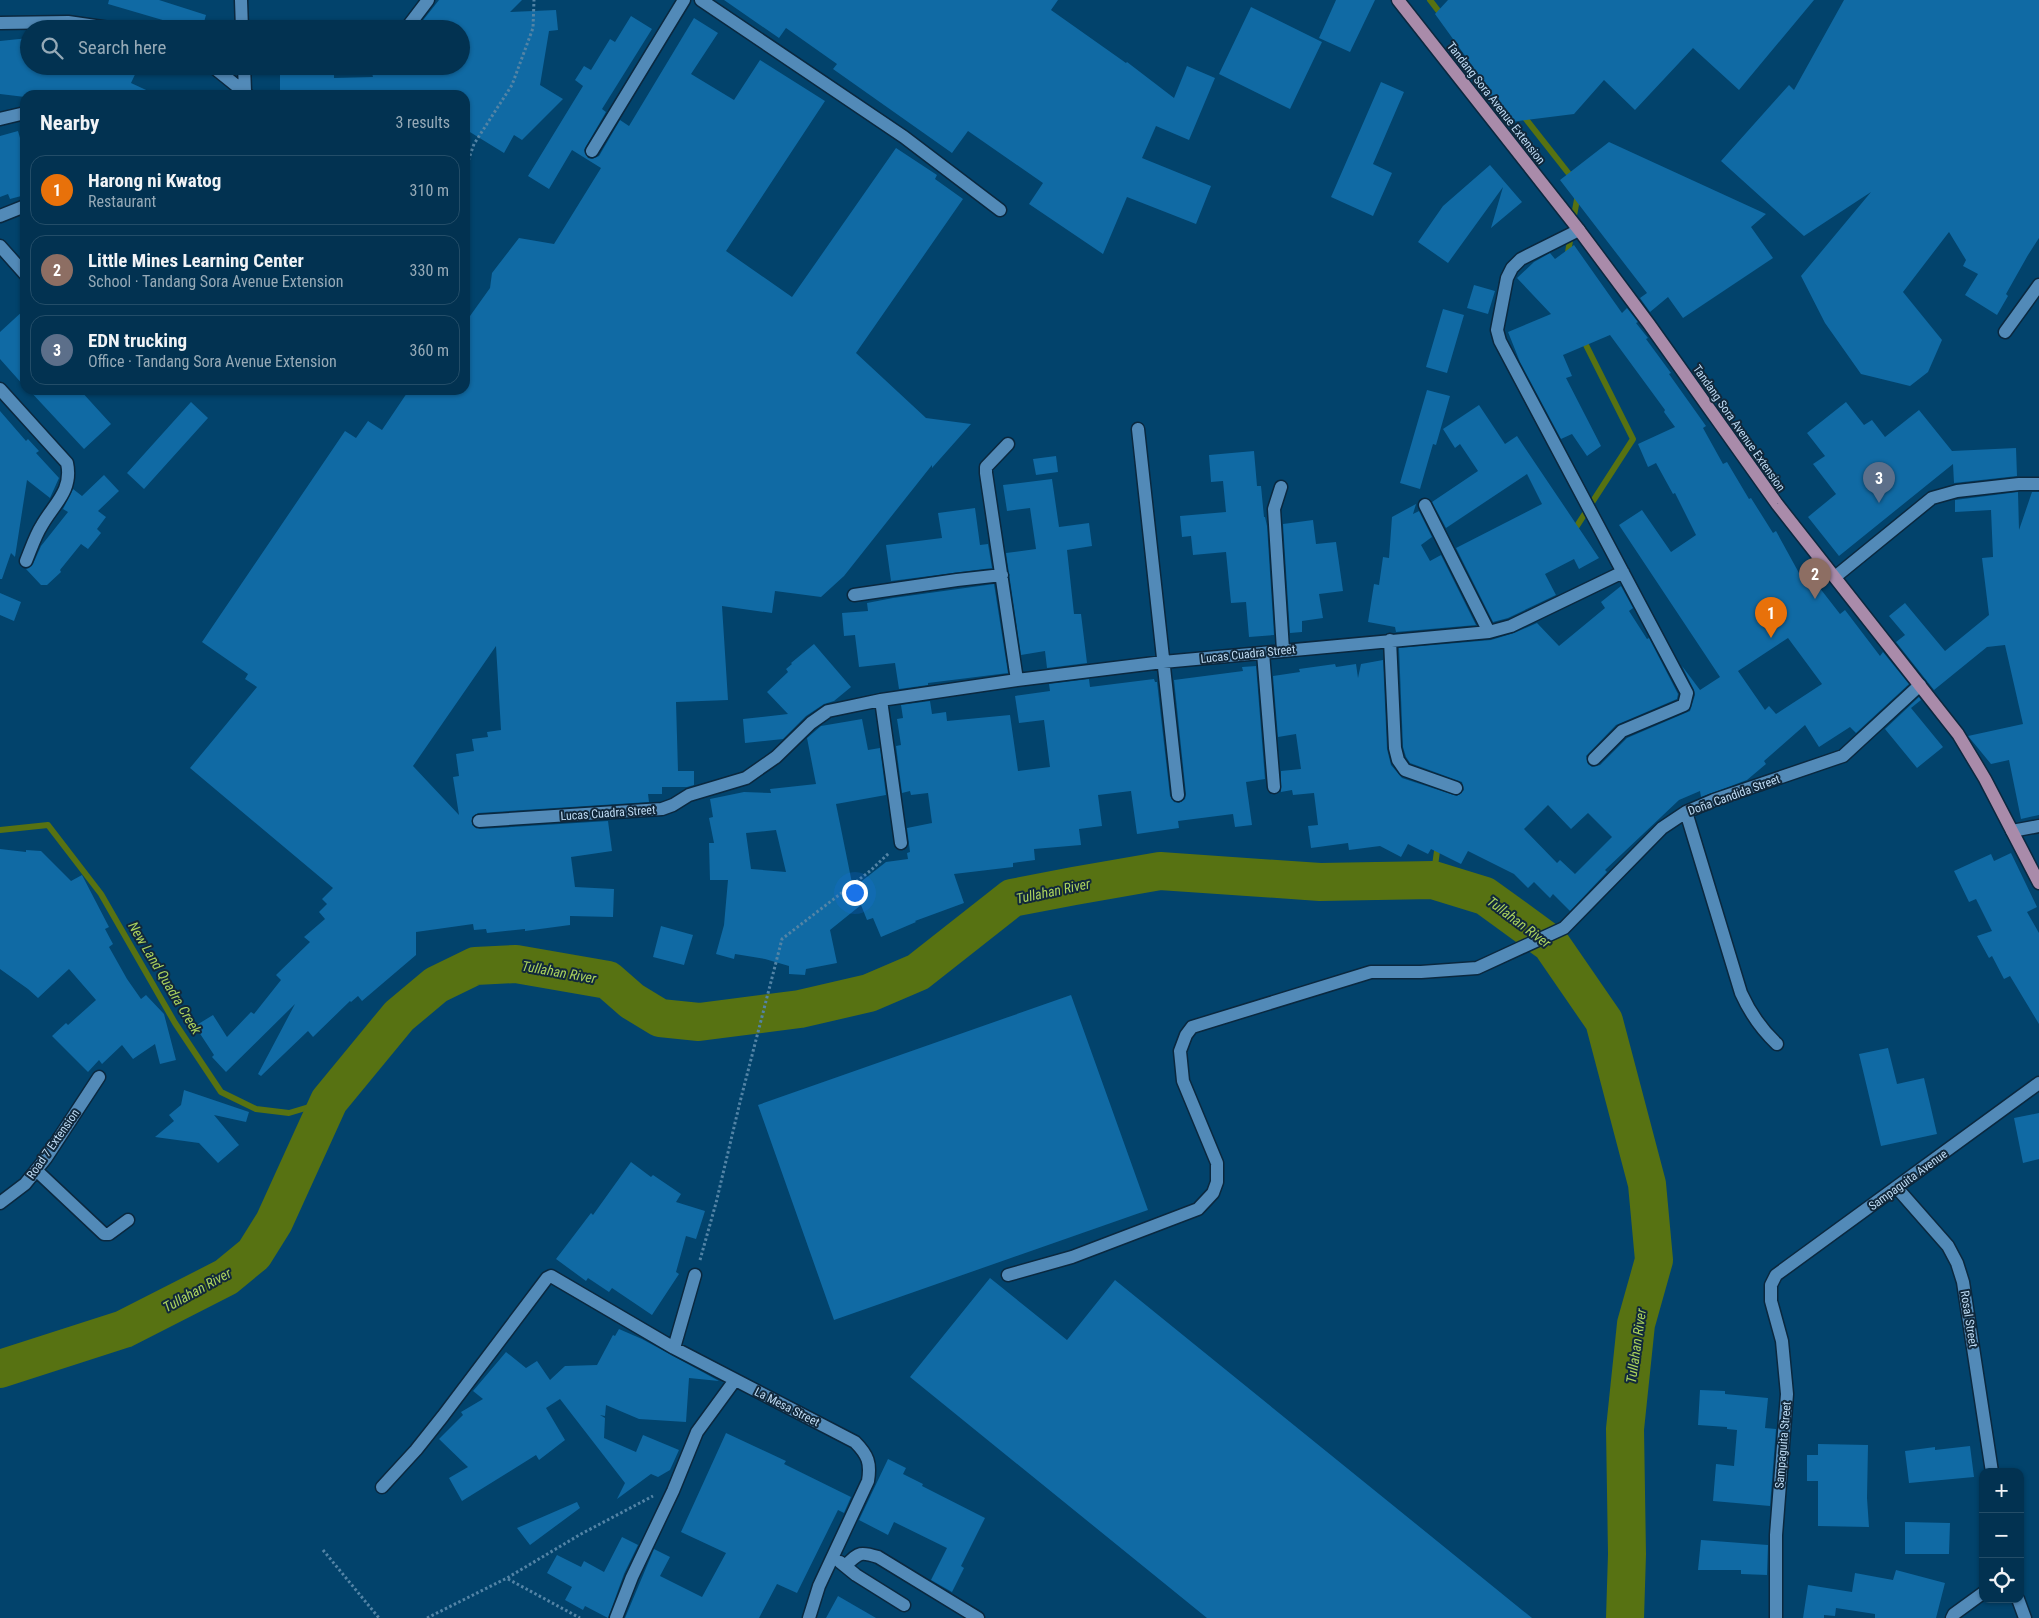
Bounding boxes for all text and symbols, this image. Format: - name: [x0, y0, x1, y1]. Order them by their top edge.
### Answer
- search box: [20, 20, 470, 75]
- icon: search: [38, 34, 66, 62]
- text: Search here: [78, 36, 166, 59]
- street label: Tandang Sora Avenue Extension: [1444, 39, 1548, 167]
- text: Nearby: [40, 111, 99, 135]
- text: 3 results: [395, 113, 450, 132]
- text: Harong ni Kwatog: [88, 169, 221, 192]
- text: 1: [53, 181, 61, 200]
- text: 310 m: [410, 181, 449, 200]
- text: Restaurant: [88, 192, 156, 211]
- text: Little Mines Learning Center: [88, 249, 304, 272]
- text: 2: [53, 261, 61, 280]
- text: 330 m: [410, 261, 449, 280]
- text: School · Tandang Sora Avenue Extension: [88, 272, 344, 291]
- text: EDN trucking: [88, 329, 187, 352]
- text: 3: [53, 341, 61, 360]
- text: 360 m: [410, 341, 449, 360]
- text: Office · Tandang Sora Avenue Extension: [88, 352, 337, 371]
- street label: Tandang Sora Avenue Extension: [1690, 362, 1788, 494]
- pin: 3: [1863, 462, 1895, 503]
- pin: 2: [1799, 558, 1831, 599]
- pin: 1: [1755, 597, 1787, 638]
- street label: Lucas Cuadra Street: [1200, 642, 1296, 666]
- street label: Doña Candida Street: [1686, 772, 1782, 818]
- street label: Lucas Cuadra Street: [560, 803, 656, 823]
- water label: Tullahan River: [1015, 875, 1092, 907]
- your location: [842, 880, 868, 906]
- water label: Tullahan River: [1484, 893, 1554, 952]
- water label: New Land Quadra Creek: [125, 919, 205, 1038]
- water label: Tullahan River: [521, 958, 598, 987]
- street label: Road 7 Extension: [24, 1106, 82, 1182]
- street label: Sampaguita Avenue: [1866, 1147, 1950, 1213]
- water label: Tullahan River: [160, 1264, 234, 1315]
- street label: Rosal Street: [1958, 1290, 1980, 1349]
- water label: Tullahan River: [1623, 1307, 1649, 1384]
- street label: La Mesa Street: [752, 1385, 822, 1430]
- street label: Sampaguita Street: [1772, 1400, 1794, 1489]
- map controls: [1979, 1468, 2024, 1603]
- button: +: [1979, 1468, 2024, 1513]
- button: −: [1979, 1513, 2024, 1558]
- button: locate: [1979, 1558, 2024, 1603]

